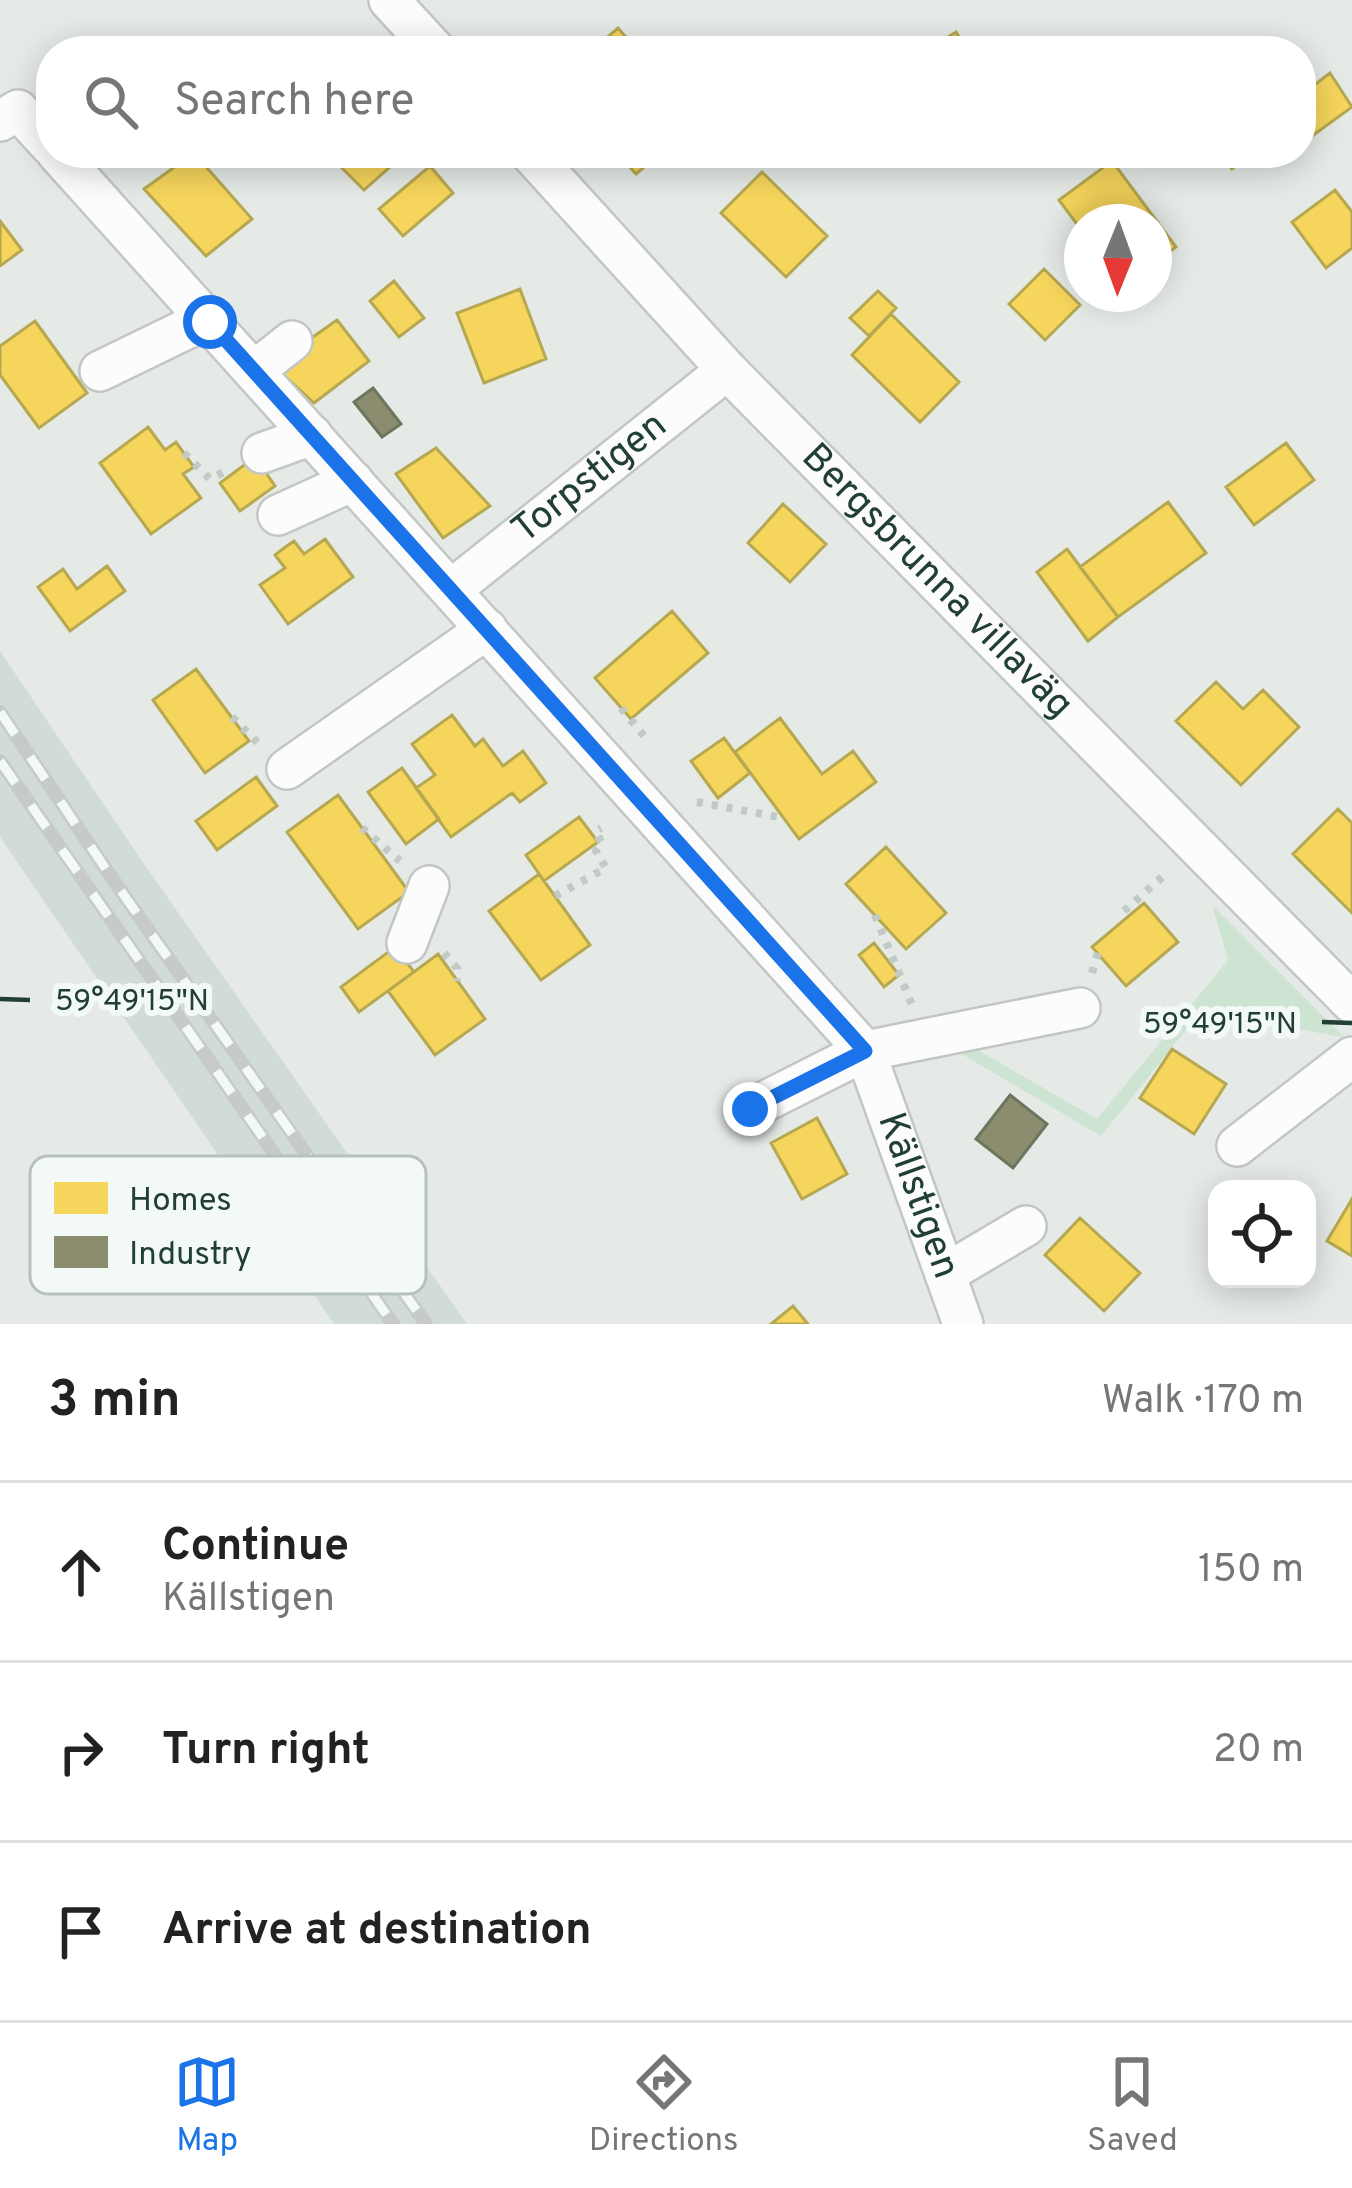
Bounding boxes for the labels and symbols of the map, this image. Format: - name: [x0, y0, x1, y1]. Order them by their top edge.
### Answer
- north arrow: [1064, 204, 1172, 312]
- route start: [183, 295, 237, 349]
- street label: Torpstigen: [503, 402, 678, 555]
- street label: Bergsbrunna villaväg: [790, 434, 1083, 730]
- text: 59°49'15"N: [55, 984, 209, 1021]
- text: 59°49'15"N: [1143, 1007, 1297, 1044]
- route end: [723, 1082, 777, 1136]
- street label: Källstigen: [865, 1106, 969, 1286]
- legend: [30, 1156, 426, 1294]
- text: Homes: [129, 1181, 232, 1223]
- text: Industry: [129, 1235, 251, 1277]

